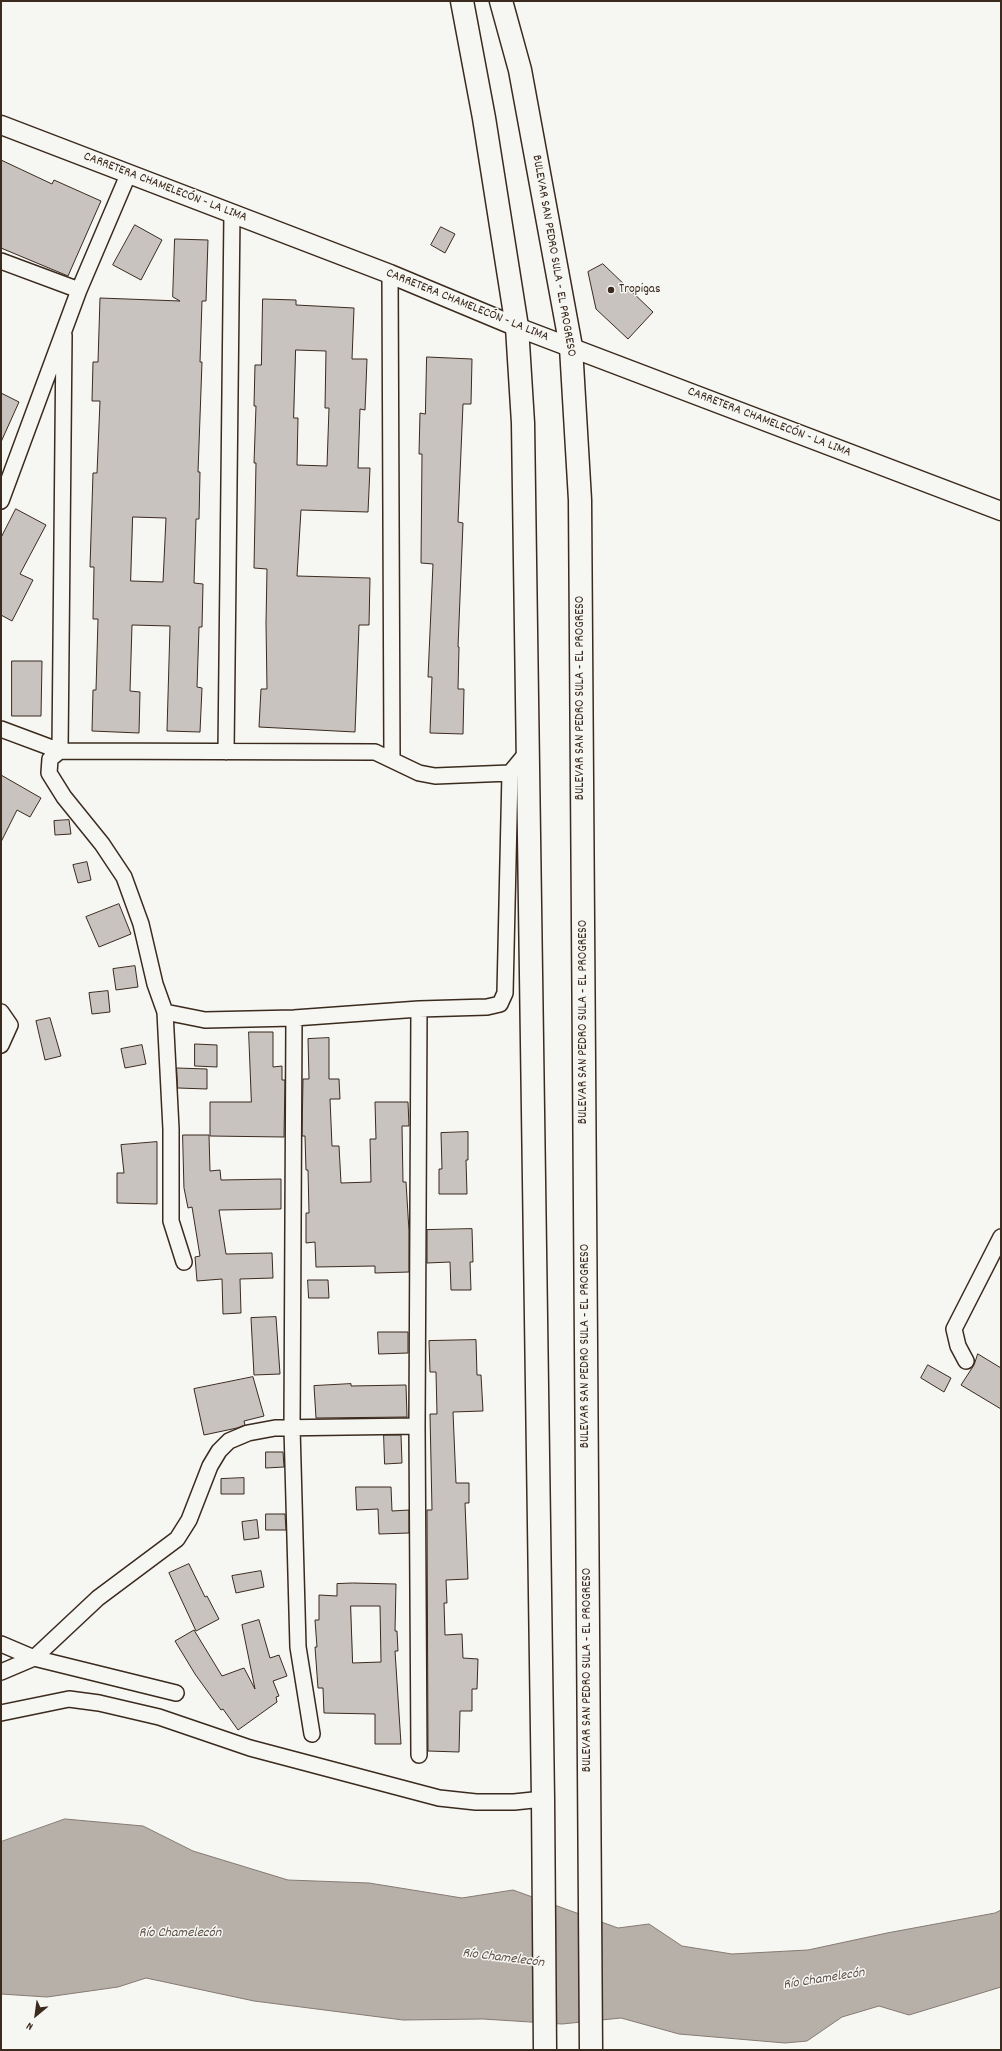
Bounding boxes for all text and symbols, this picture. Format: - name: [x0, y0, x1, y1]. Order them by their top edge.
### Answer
- street label: CARRETERA CHAMELECÓN - LA LIMA: [81, 149, 249, 227]
- street label: BULEVAR SAN PEDRO SULA - EL PROGRESO: [528, 154, 578, 358]
- street label: CARRETERA CHAMELECÓN - LA LIMA: [383, 266, 551, 346]
- place label: Tropigas: [619, 282, 660, 298]
- marker: Tropigas: [606, 285, 616, 295]
- street label: CARRETERA CHAMELECÓN - LA LIMA: [685, 384, 853, 462]
- street label: BULEVAR SAN PEDRO SULA - EL PROGRESO: [573, 596, 589, 800]
- street label: BULEVAR SAN PEDRO SULA - EL PROGRESO: [576, 920, 592, 1124]
- street label: BULEVAR SAN PEDRO SULA - EL PROGRESO: [578, 1244, 594, 1448]
- street label: BULEVAR SAN PEDRO SULA - EL PROGRESO: [580, 1568, 596, 1772]
- water label: Río Chamelecón: [139, 1926, 221, 1942]
- water label: Río Chamelecón: [461, 1946, 545, 1972]
- water label: Río Chamelecón: [782, 1965, 866, 1995]
- north arrow: [16, 1995, 56, 2035]
- text: N: [24, 2017, 36, 2034]

